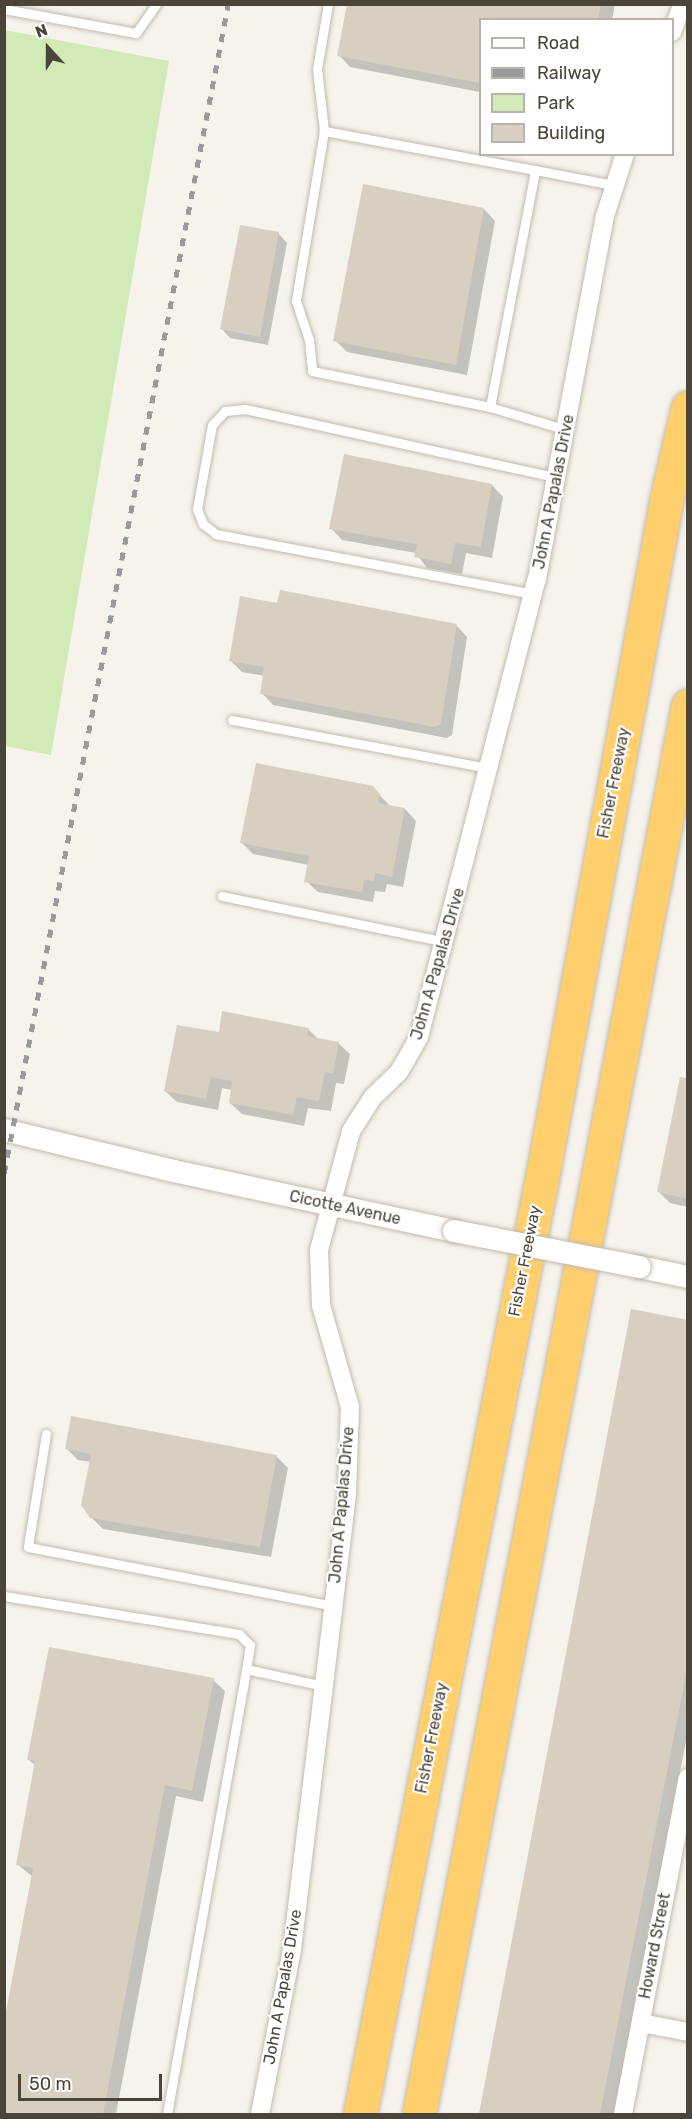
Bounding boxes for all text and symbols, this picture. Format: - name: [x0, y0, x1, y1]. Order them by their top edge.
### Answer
- north arrow: [18, 18, 78, 78]
- legend: [479, 18, 674, 156]
- text: N: [33, 20, 50, 42]
- text: Road: [537, 32, 580, 54]
- text: Railway: [537, 62, 601, 84]
- text: Park: [537, 92, 574, 114]
- text: Building: [537, 122, 605, 144]
- street label: John A Papalas Drive: [530, 413, 578, 571]
- street label: Fisher Freeway: [594, 726, 634, 840]
- street label: John A Papalas Drive: [407, 885, 469, 1043]
- street label: Cicotte Avenue: [287, 1187, 403, 1229]
- street label: Fisher Freeway: [505, 1204, 545, 1318]
- street label: John A Papalas Drive: [326, 1425, 358, 1585]
- street label: Fisher Freeway: [412, 1681, 452, 1795]
- street label: Howard Street: [635, 1891, 675, 2001]
- street label: John A Papalas Drive: [260, 1908, 306, 2066]
- scale bar: [21, 2062, 165, 2100]
- text: 50 m: [29, 2073, 72, 2095]

